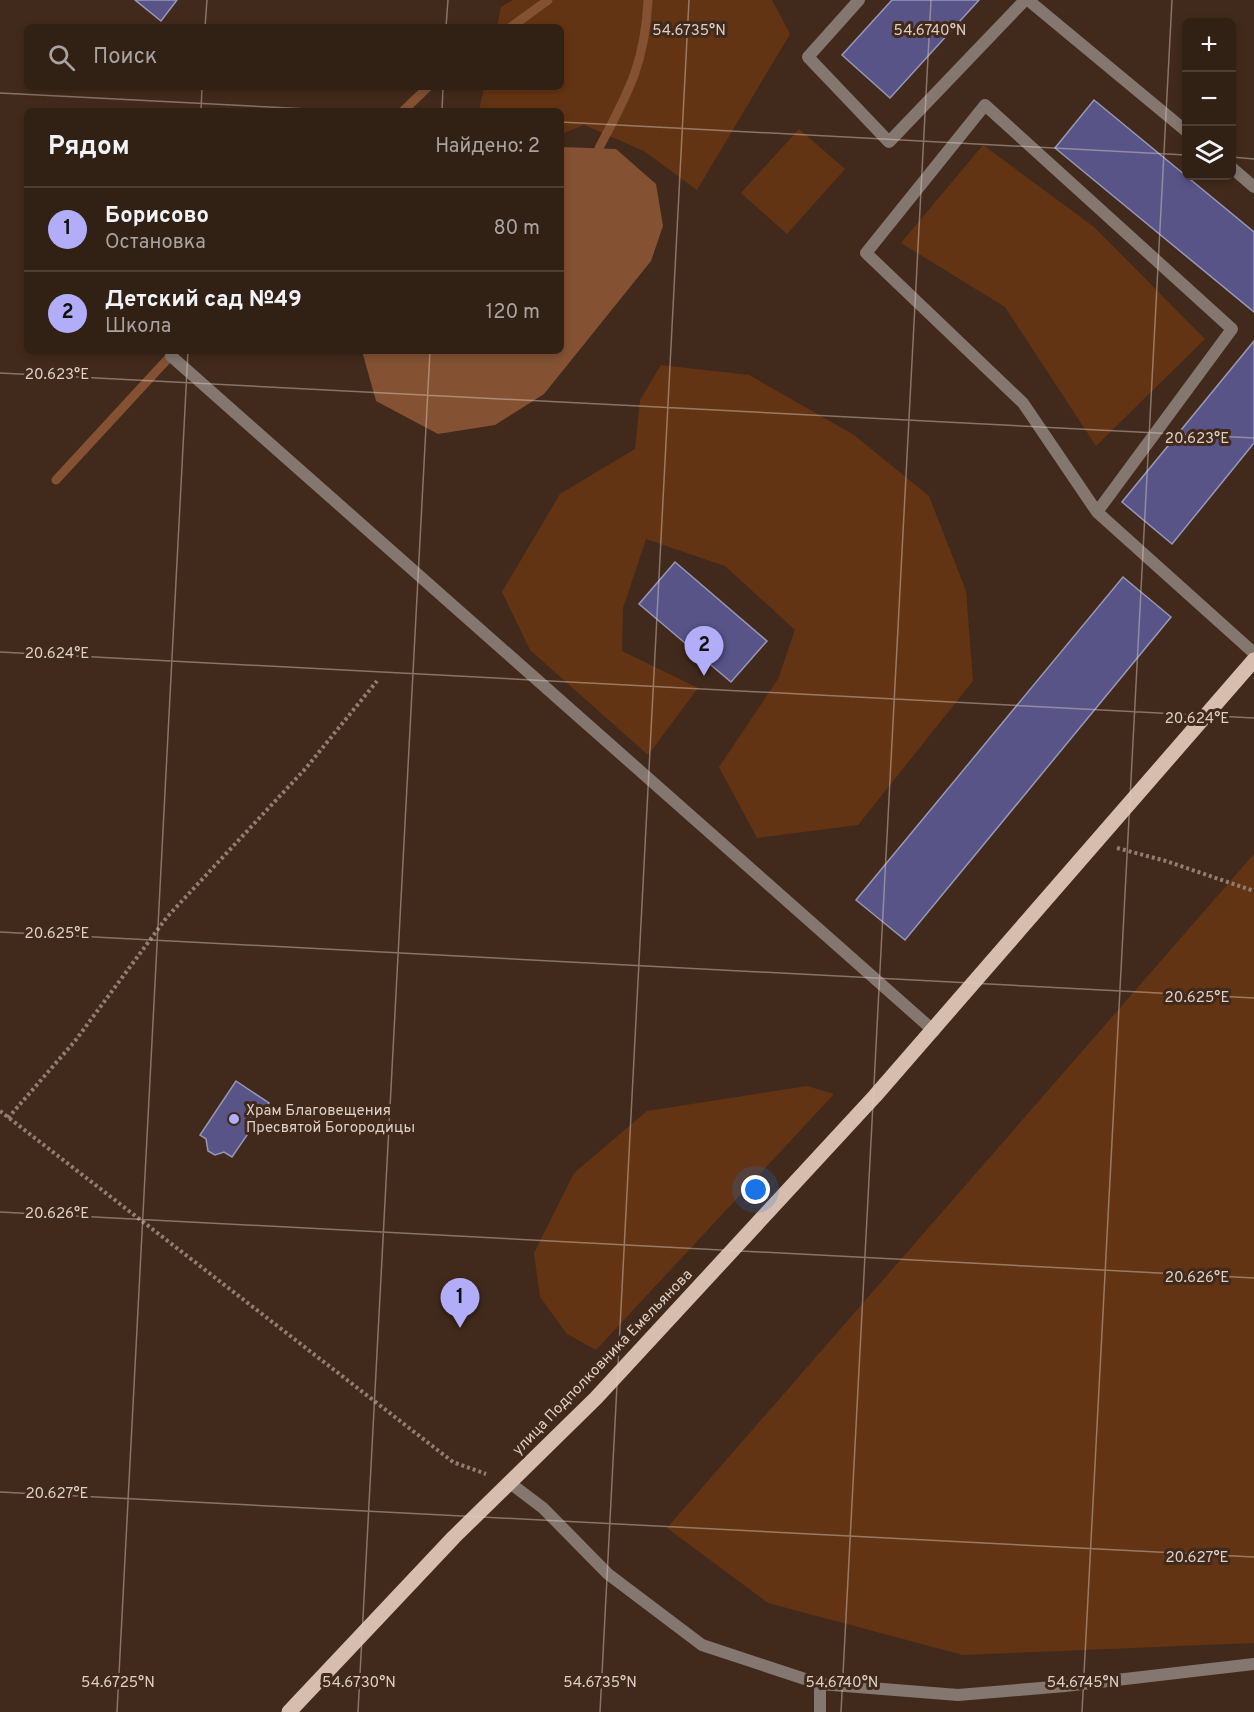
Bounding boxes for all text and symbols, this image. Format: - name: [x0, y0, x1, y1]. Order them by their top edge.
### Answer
- map controls: [1182, 18, 1236, 180]
- button: +: [1182, 18, 1236, 72]
- text: 54.6735°N: [652, 22, 726, 41]
- text: 54.6740°N: [894, 22, 966, 41]
- search box: [24, 24, 564, 90]
- icon: search: [45, 41, 78, 74]
- text: Поиск: [93, 44, 157, 71]
- button: −: [1182, 72, 1236, 126]
- button: layers: [1182, 126, 1236, 180]
- text: Рядом: [48, 131, 130, 164]
- text: Найдено: 2: [435, 134, 540, 160]
- text: Борисово: [105, 203, 209, 230]
- text: 1: [64, 216, 72, 242]
- text: 80 m: [494, 216, 540, 242]
- text: Остановка: [105, 230, 206, 256]
- text: Детский сад №49: [105, 287, 302, 314]
- text: 2: [61, 300, 74, 326]
- text: 120 m: [486, 300, 540, 326]
- text: Школа: [105, 314, 171, 340]
- text: 20.623°E: [25, 366, 89, 385]
- text: 20.623°E: [1165, 430, 1229, 449]
- pin: 2: [684, 626, 724, 676]
- text: 20.624°E: [25, 645, 89, 664]
- text: 20.624°E: [1165, 710, 1229, 729]
- text: 20.625°E: [25, 925, 89, 944]
- text: 20.625°E: [1165, 989, 1229, 1008]
- place label: Храм Благовещения Пресвятой Богородицы: [246, 1102, 415, 1138]
- marker: Храм Благовещения Пресвятой Богородицы: [227, 1112, 241, 1126]
- your location: [741, 1175, 770, 1204]
- text: 20.626°E: [25, 1205, 89, 1224]
- street label: улица Подполковника Емельянова: [509, 1266, 697, 1460]
- text: 20.626°E: [1165, 1269, 1229, 1288]
- pin: 1: [440, 1278, 480, 1328]
- text: 20.627°E: [25, 1485, 89, 1504]
- text: 20.627°E: [1165, 1549, 1229, 1568]
- text: 54.6725°N: [81, 1674, 155, 1693]
- text: 54.6730°N: [322, 1674, 396, 1693]
- text: 54.6735°N: [563, 1674, 637, 1693]
- text: 54.6740°N: [806, 1674, 878, 1693]
- text: 54.6745°N: [1047, 1674, 1119, 1693]

